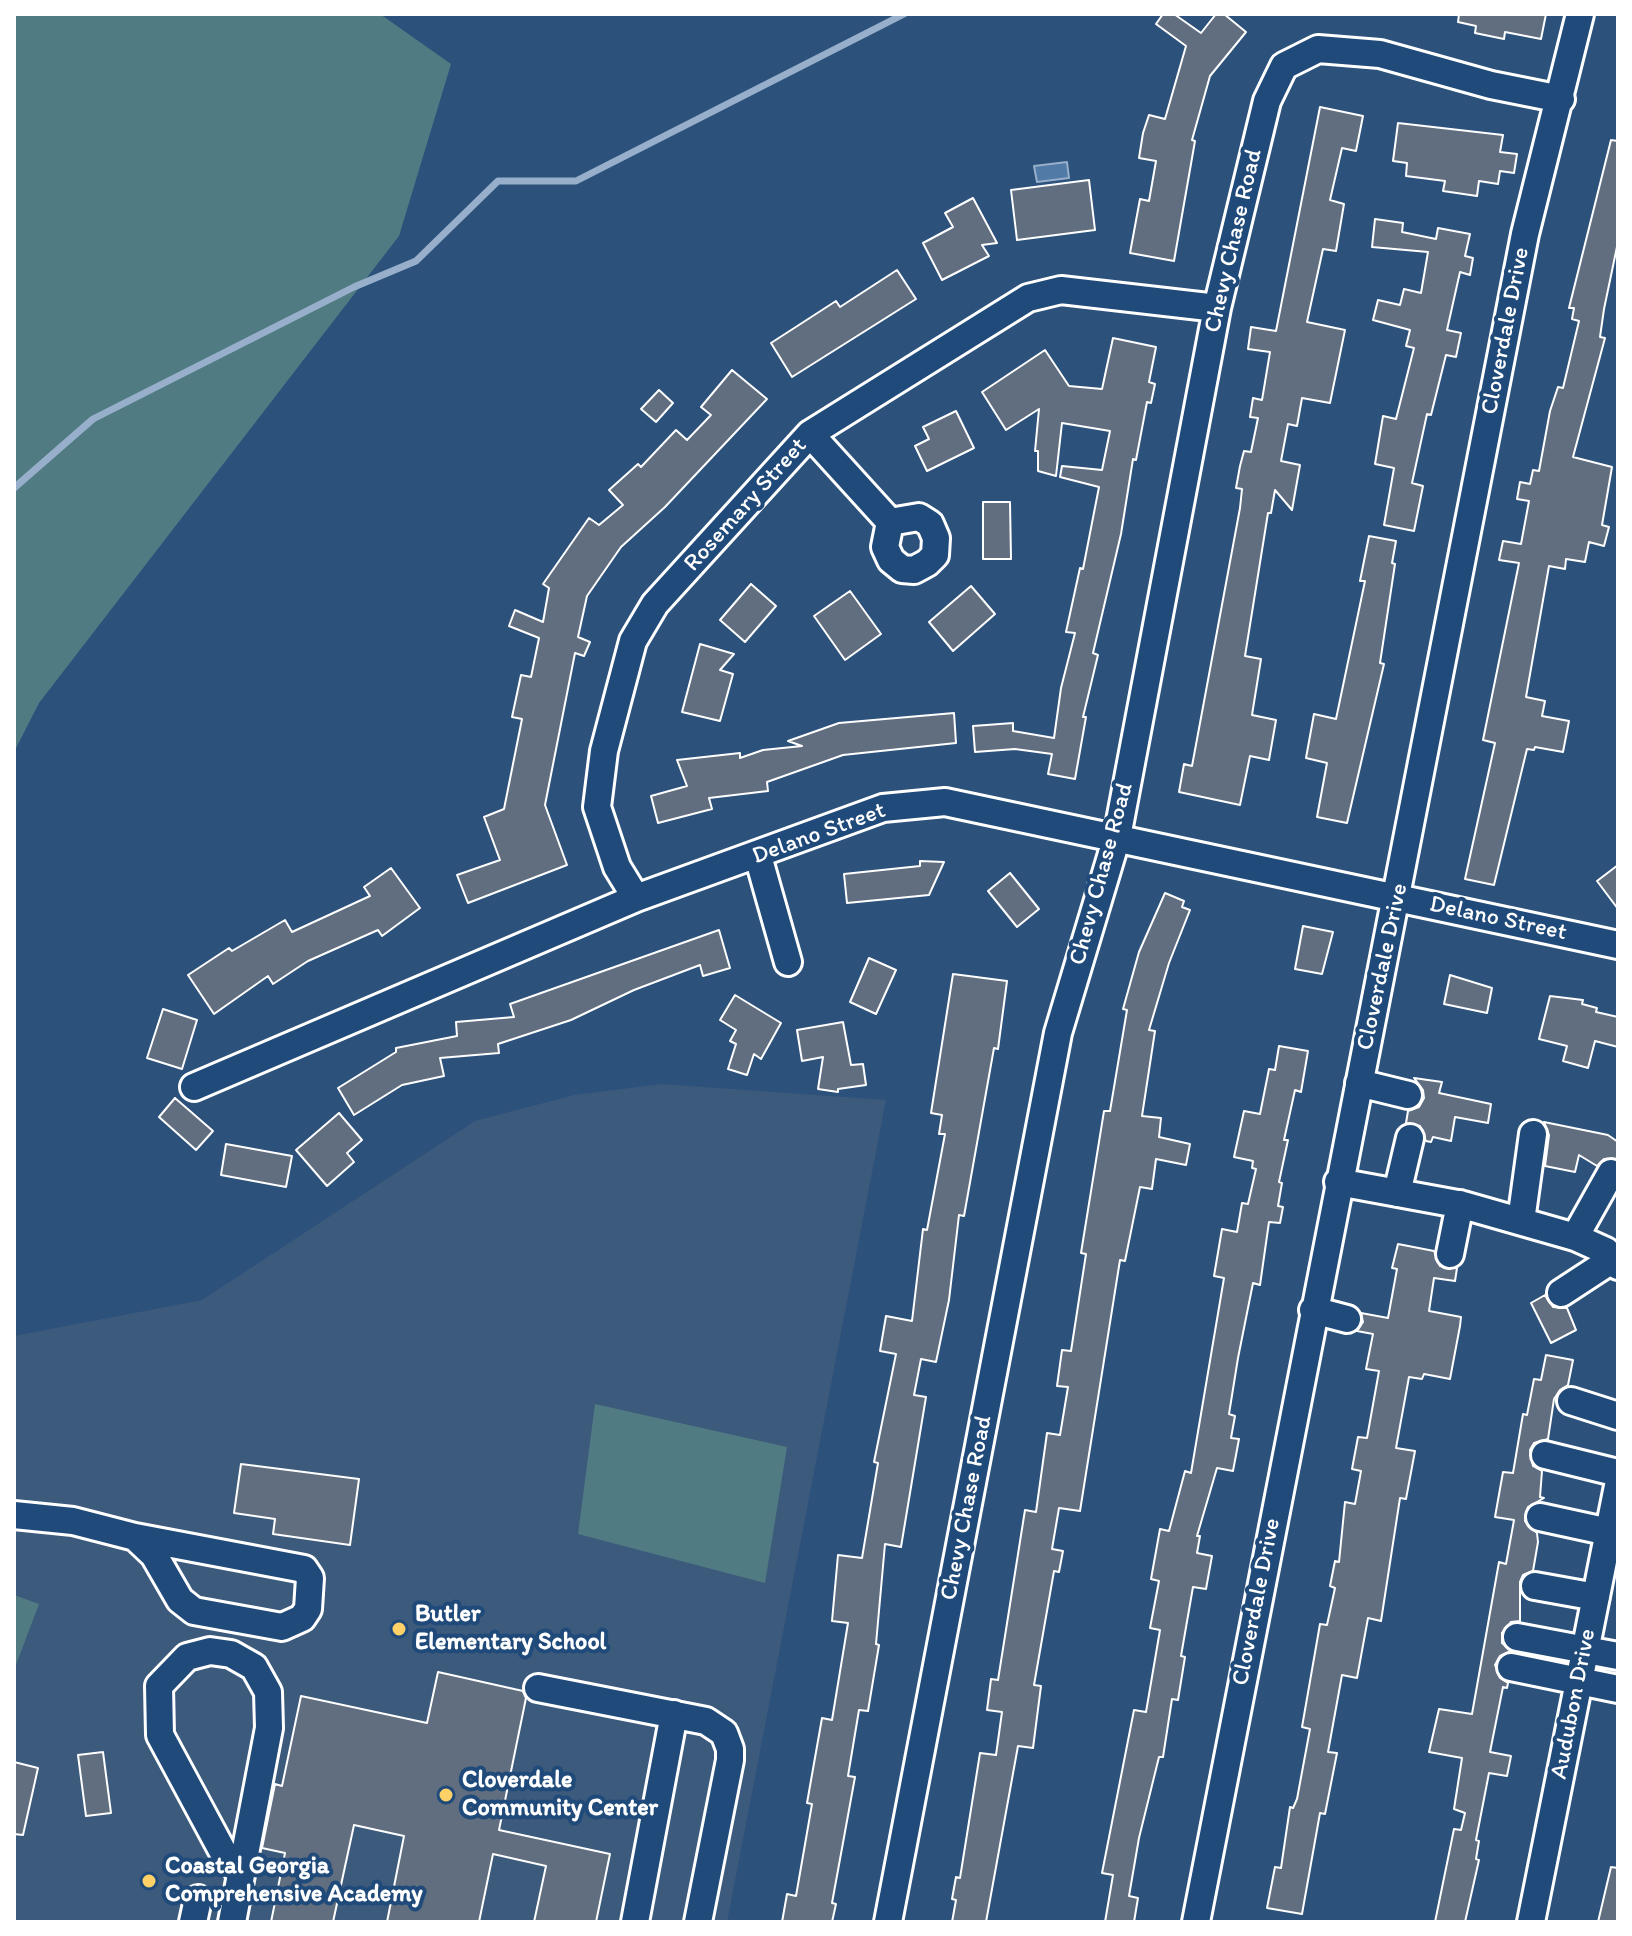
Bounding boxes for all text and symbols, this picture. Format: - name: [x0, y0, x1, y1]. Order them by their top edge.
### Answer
- street label: Chevy Chase Road: [1199, 146, 1269, 336]
- street label: Cloverdale Drive: [1476, 245, 1536, 417]
- street label: Rosemary Street: [678, 432, 814, 578]
- street label: Chevy Chase Road: [1064, 780, 1140, 968]
- street label: Delano Street: [748, 797, 890, 871]
- street label: Cloverdale Drive: [1351, 881, 1415, 1053]
- street label: Delano Street: [1427, 890, 1569, 948]
- street label: Chevy Chase Road: [935, 1413, 999, 1603]
- street label: Cloverdale Drive: [1227, 1516, 1287, 1688]
- place label: Butler Elementary School: [415, 1601, 606, 1657]
- marker: Butler Elementary School: [390, 1620, 408, 1638]
- street label: Audubon Drive: [1545, 1626, 1603, 1782]
- place label: Cloverdale Community Center: [462, 1767, 658, 1823]
- marker: Cloverdale Community Center: [437, 1786, 455, 1804]
- place label: Coastal Georgia Comprehensive Academy: [165, 1853, 423, 1909]
- marker: Coastal Georgia Comprehensive Academy: [140, 1872, 158, 1890]

